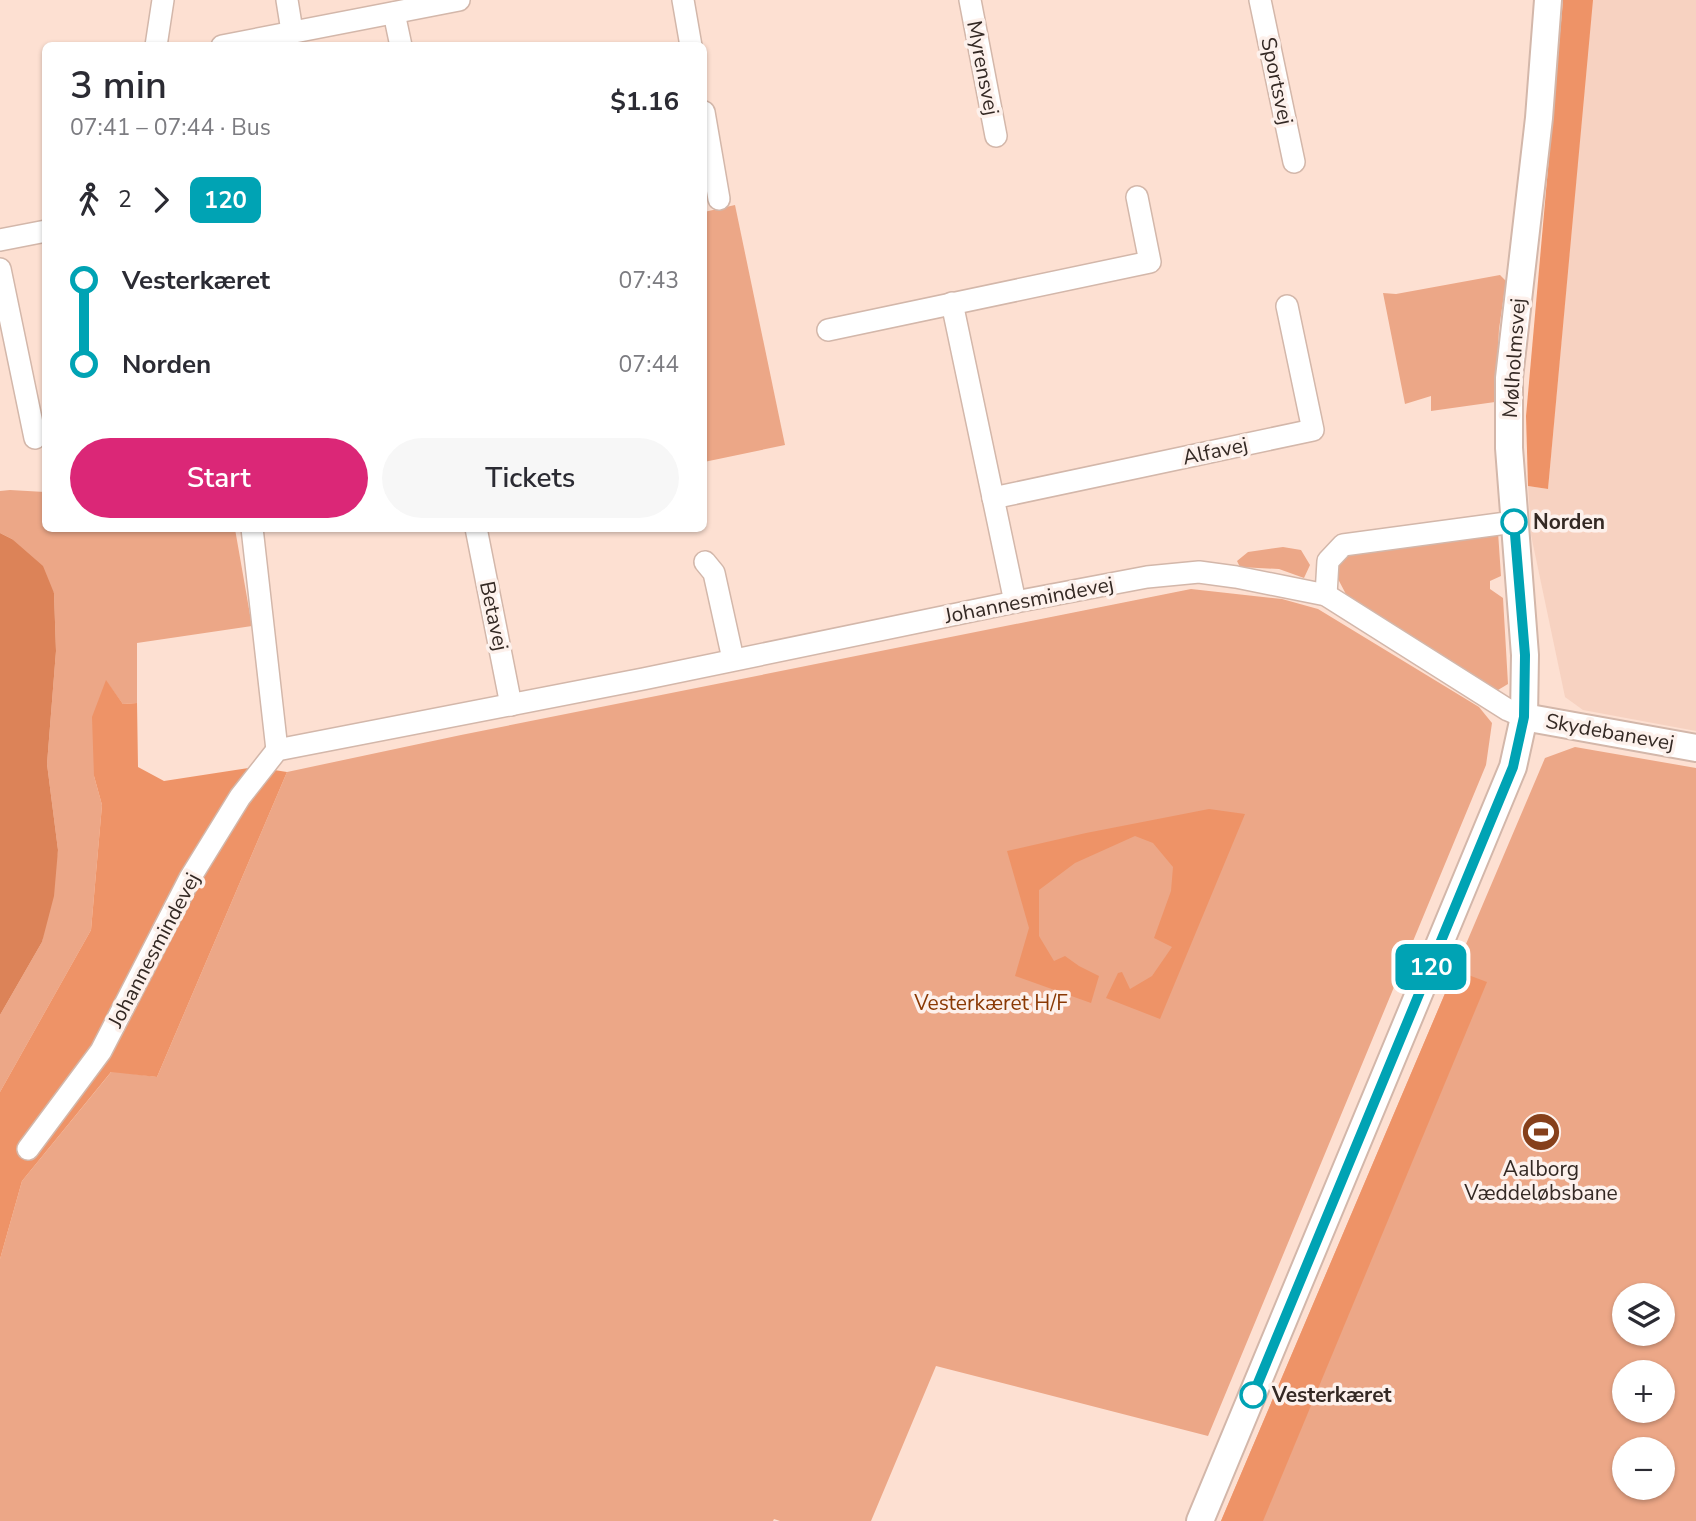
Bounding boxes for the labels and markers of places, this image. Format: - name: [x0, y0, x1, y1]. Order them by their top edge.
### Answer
- place label: Norden: [1533, 508, 1605, 536]
- marker: Norden: [1501, 509, 1527, 535]
- sports icon: Aalborg Væddeløbsbane: [1520, 1111, 1562, 1153]
- place label: Aalborg Væddeløbsbane: [1463, 1155, 1618, 1207]
- place label: Vesterkæret: [1271, 1381, 1392, 1409]
- marker: Vesterkæret: [1240, 1382, 1266, 1408]

